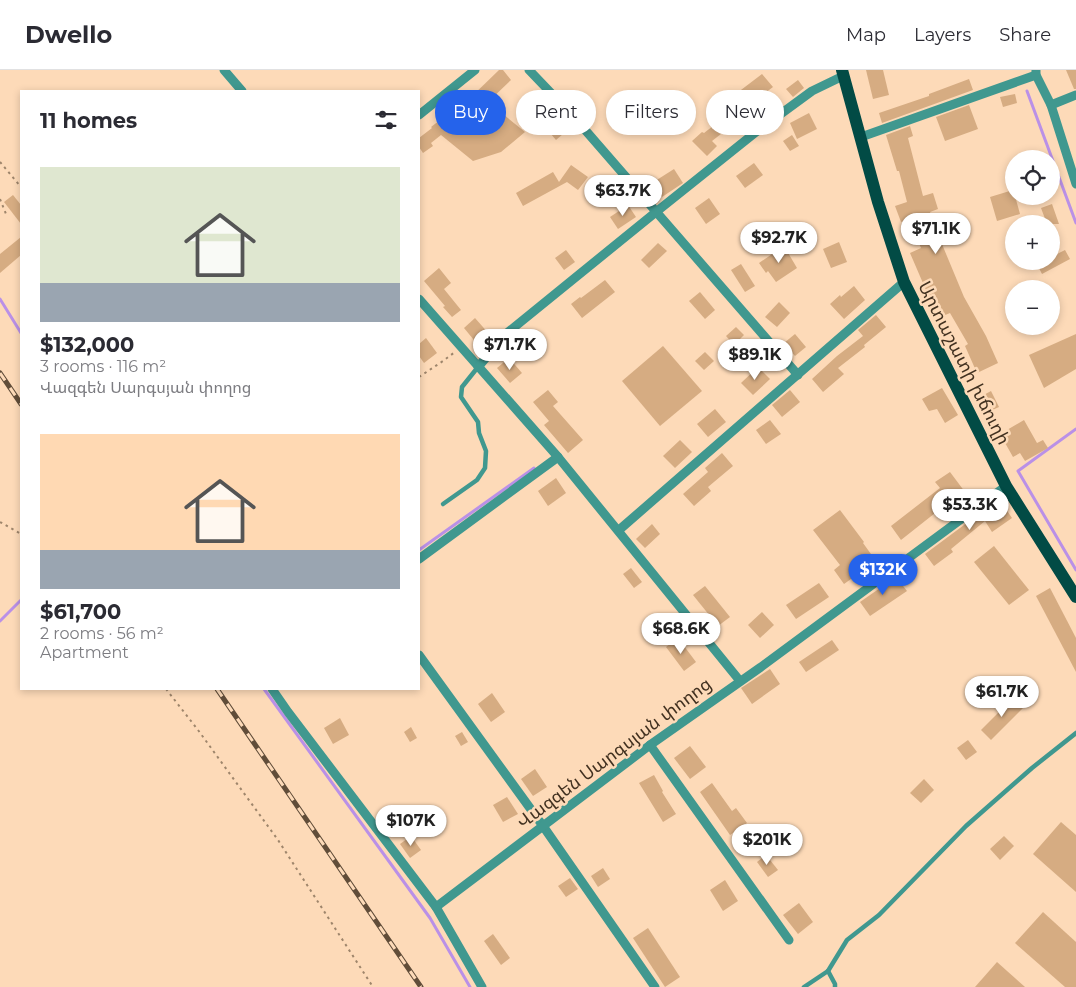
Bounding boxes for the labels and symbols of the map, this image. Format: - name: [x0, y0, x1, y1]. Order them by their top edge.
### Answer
- pin: $63.7K: [582, 174, 664, 217]
- pin: $71.1K: [895, 212, 977, 255]
- pin: $92.7K: [738, 222, 820, 264]
- street label: Արտաշատի խճուղի: [913, 278, 1015, 448]
- pin: $71.7K: [469, 328, 551, 371]
- pin: $89.1K: [714, 338, 796, 381]
- pin: $53.3K: [929, 488, 1011, 531]
- pin: $132K: [848, 554, 918, 596]
- pin: $68.6K: [640, 612, 722, 655]
- street label: Վազգեն Սարգսյան փողոց: [512, 673, 716, 833]
- pin: $61.7K: [961, 676, 1043, 718]
- pin: $107K: [376, 804, 446, 847]
- pin: $201K: [732, 824, 802, 866]

